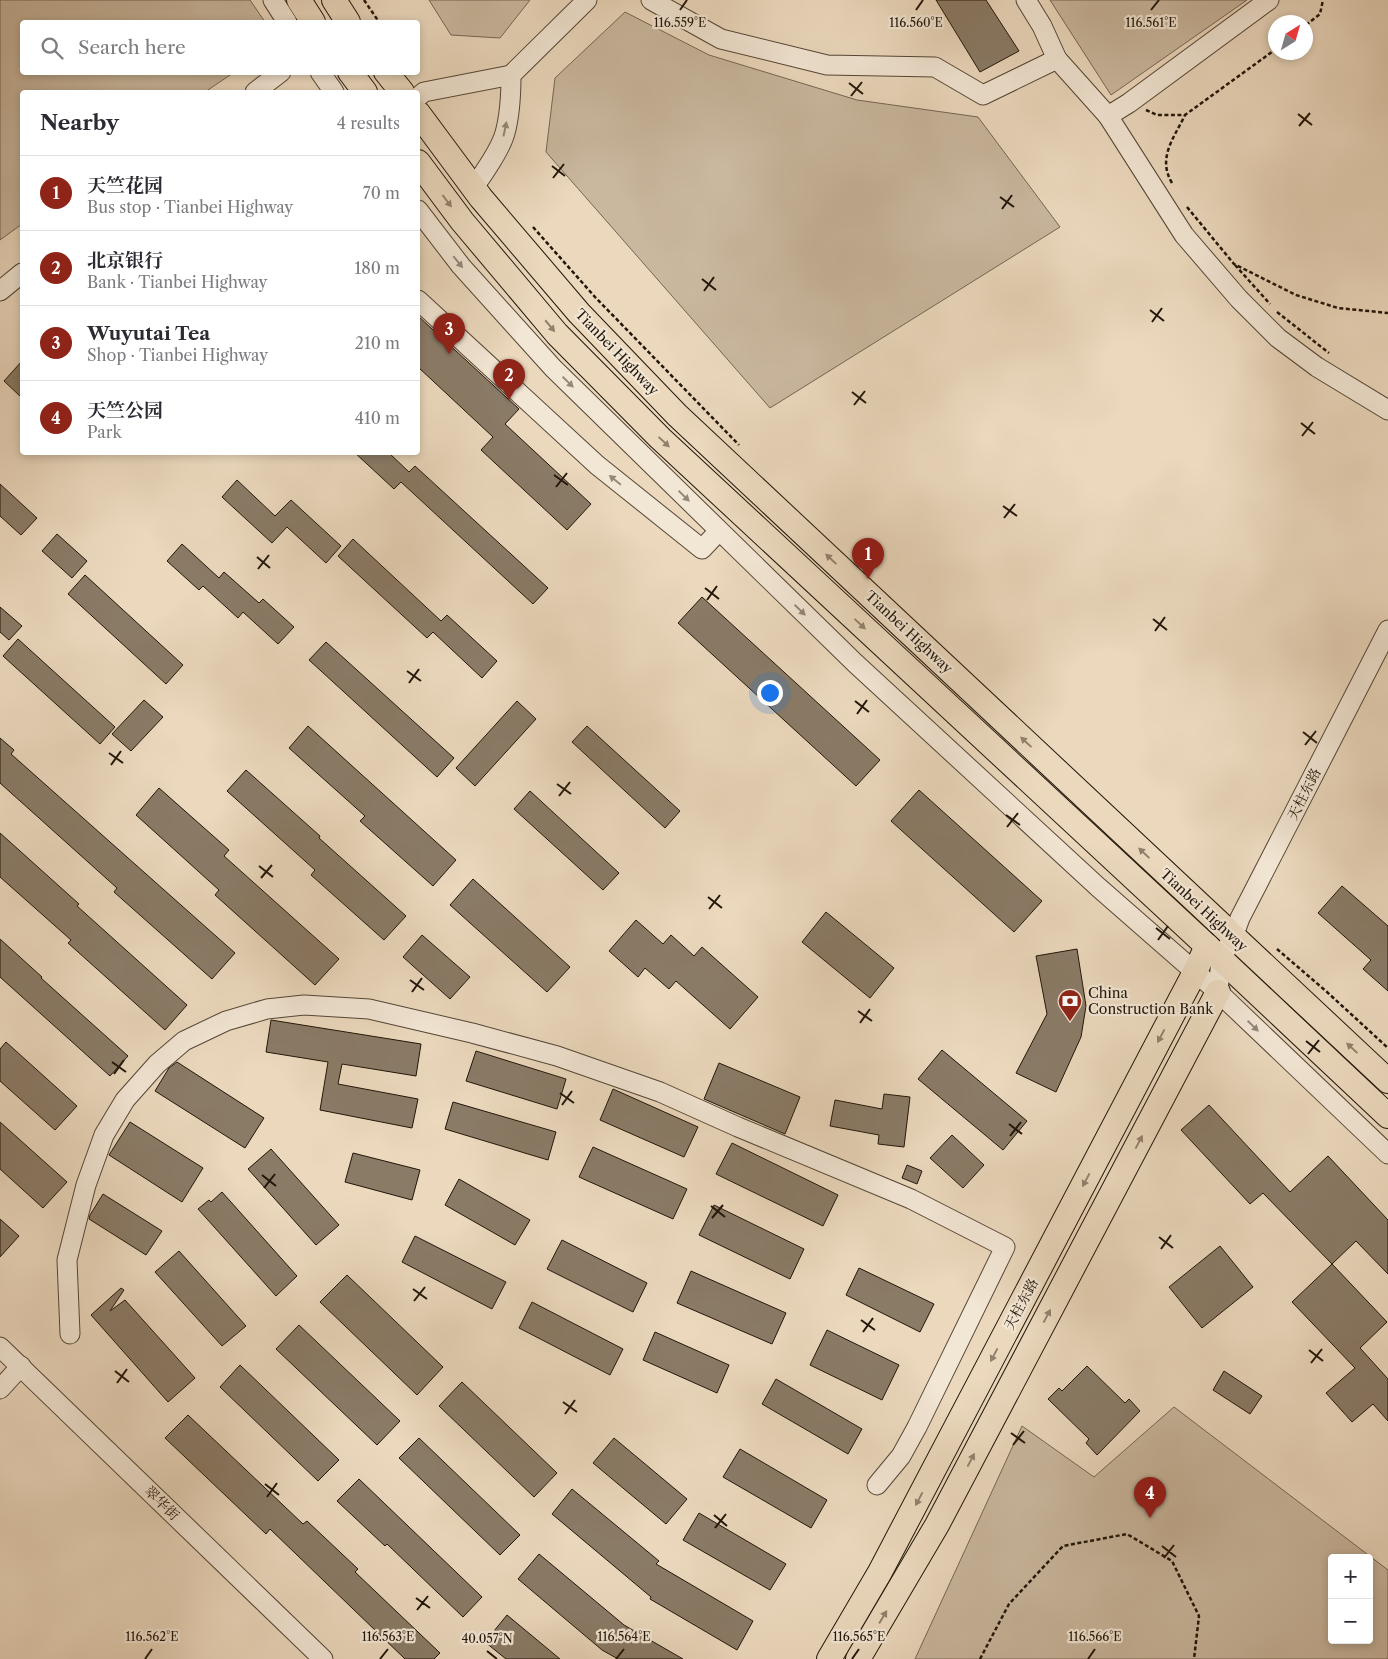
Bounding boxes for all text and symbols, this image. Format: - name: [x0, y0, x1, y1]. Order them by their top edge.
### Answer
- text: 116.559°E: [654, 15, 706, 30]
- text: 116.560°E: [889, 15, 943, 30]
- text: 116.561°E: [1125, 15, 1177, 30]
- north arrow: [1268, 15, 1313, 60]
- search box: [20, 20, 420, 75]
- icon: search: [38, 34, 66, 62]
- text: Search here: [78, 36, 186, 59]
- text: Nearby: [40, 110, 119, 135]
- text: 4 results: [337, 113, 400, 133]
- one-way arrow: [501, 121, 509, 136]
- text: 天竺花园: [87, 174, 163, 197]
- text: 1: [52, 183, 60, 203]
- text: 70 m: [363, 183, 400, 203]
- one-way arrow: [442, 194, 452, 208]
- text: Bus stop · Tianbei Highway: [87, 197, 293, 217]
- text: 北京银行: [87, 249, 163, 272]
- one-way arrow: [453, 255, 464, 268]
- text: 2: [51, 258, 61, 278]
- text: 180 m: [354, 258, 400, 278]
- text: Bank · Tianbei Highway: [87, 272, 267, 292]
- street label: Tianbei Highway: [571, 305, 663, 399]
- pin: 3: [433, 313, 465, 354]
- one-way arrow: [545, 320, 556, 333]
- text: Wuyutai Tea: [87, 322, 210, 345]
- text: 3: [51, 333, 61, 353]
- text: 210 m: [355, 333, 400, 353]
- text: Shop · Tianbei Highway: [87, 345, 268, 365]
- pin: 2: [493, 359, 525, 400]
- one-way arrow: [561, 376, 573, 388]
- text: 天竺公园: [87, 399, 163, 422]
- text: 4: [51, 408, 61, 428]
- text: 410 m: [355, 408, 400, 428]
- text: Park: [87, 422, 122, 442]
- one-way arrow: [658, 436, 670, 448]
- one-way arrow: [609, 474, 622, 485]
- one-way arrow: [677, 490, 689, 502]
- pin: 1: [852, 538, 884, 579]
- one-way arrow: [825, 553, 837, 565]
- street label: Tianbei Highway: [862, 587, 957, 677]
- one-way arrow: [794, 604, 806, 616]
- one-way arrow: [854, 618, 866, 630]
- your location: [757, 680, 783, 706]
- one-way arrow: [1020, 736, 1032, 748]
- street label: 天柱东路: [1283, 765, 1325, 823]
- one-way arrow: [1139, 847, 1151, 859]
- street label: Tianbei Highway: [1157, 865, 1252, 955]
- place label: China Construction Bank: [1088, 984, 1214, 1018]
- bank icon: China Construction Bank: [1057, 988, 1083, 1022]
- one-way arrow: [1247, 1020, 1259, 1032]
- one-way arrow: [1157, 1029, 1165, 1043]
- one-way arrow: [1347, 1042, 1359, 1054]
- one-way arrow: [1135, 1134, 1143, 1149]
- one-way arrow: [1082, 1173, 1090, 1187]
- street label: 天柱东路: [1000, 1275, 1042, 1333]
- one-way arrow: [1043, 1309, 1051, 1324]
- one-way arrow: [990, 1348, 998, 1362]
- one-way arrow: [967, 1454, 976, 1467]
- pin: 4: [1134, 1477, 1166, 1518]
- street label: 翠华街: [141, 1482, 183, 1524]
- one-way arrow: [915, 1492, 923, 1506]
- map controls: [1328, 1554, 1373, 1644]
- button: +: [1328, 1554, 1373, 1599]
- button: −: [1328, 1599, 1373, 1644]
- one-way arrow: [879, 1610, 887, 1624]
- text: 116.562°E: [126, 1629, 178, 1644]
- text: 116.563°E: [362, 1629, 414, 1644]
- text: 116.564°E: [598, 1629, 650, 1644]
- text: 116.565°E: [833, 1629, 885, 1644]
- text: 116.566°E: [1069, 1629, 1121, 1644]
- text: 40.057°N: [461, 1631, 513, 1646]

